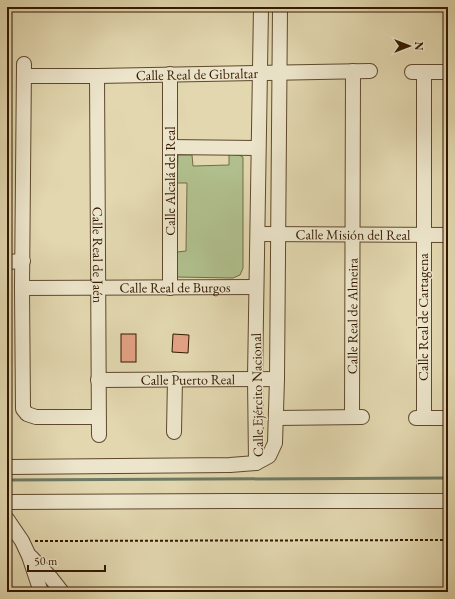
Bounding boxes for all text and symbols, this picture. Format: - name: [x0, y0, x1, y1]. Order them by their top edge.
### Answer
- north arrow: [389, 26, 429, 66]
- text: N: [412, 42, 426, 51]
- street label: Calle Real de Gibraltar: [136, 64, 259, 84]
- street label: Calle Alcalá del Real: [161, 126, 179, 236]
- street label: Calle Real de Jaén: [89, 207, 107, 304]
- street label: Calle Misión del Real: [295, 225, 411, 244]
- street label: Calle Real de Cartagena: [414, 253, 432, 381]
- street label: Calle Real de Almeira: [343, 257, 361, 374]
- street label: Calle Real de Burgos: [119, 278, 231, 297]
- street label: Calle Ejército Nacional: [247, 332, 267, 457]
- street label: Calle Puerto Real: [141, 370, 236, 389]
- scale bar: [28, 547, 105, 573]
- text: 50 m: [34, 553, 58, 569]

